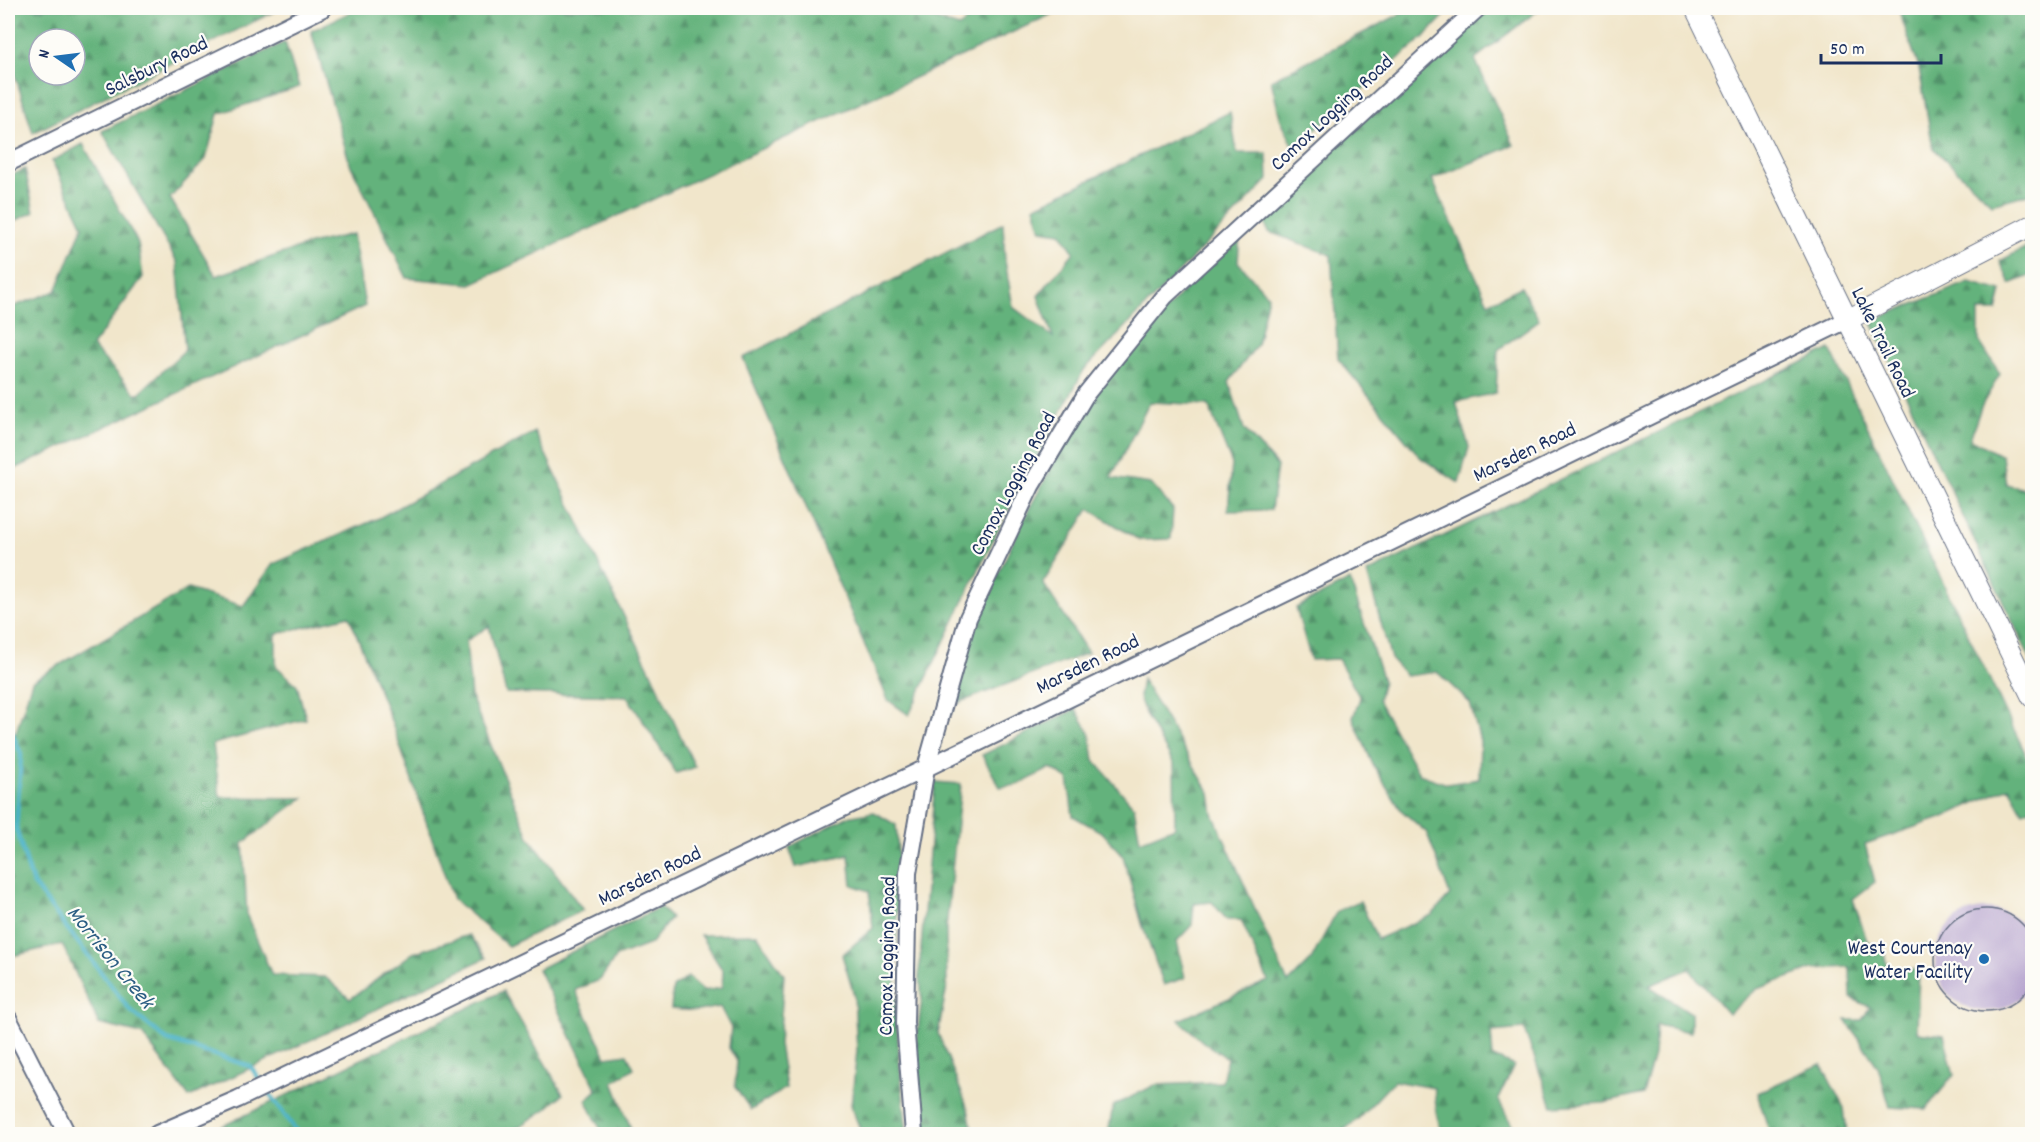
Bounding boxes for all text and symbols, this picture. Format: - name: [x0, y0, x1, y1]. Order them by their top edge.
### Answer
- north arrow: [27, 27, 87, 87]
- scale bar: [1821, 27, 1941, 65]
- street label: Salsbury Road: [101, 30, 214, 106]
- text: 50 m: [1830, 38, 1865, 63]
- text: N: [33, 47, 57, 61]
- street label: Comox Logging Road: [1265, 49, 1402, 179]
- street label: Lake Trail Road: [1842, 283, 1921, 404]
- street label: Comox Logging Road: [964, 407, 1065, 562]
- street label: Marsden Road: [1469, 416, 1582, 492]
- street label: Marsden Road: [1032, 628, 1145, 704]
- street label: Marsden Road: [594, 840, 707, 916]
- street label: Comox Logging Road: [873, 876, 905, 1036]
- water label: Morrison Creek: [58, 900, 162, 1018]
- place label: West Courtenay Water Facility: [1848, 935, 1972, 989]
- marker: West Courtenay Water Facility: [1977, 952, 1991, 966]

